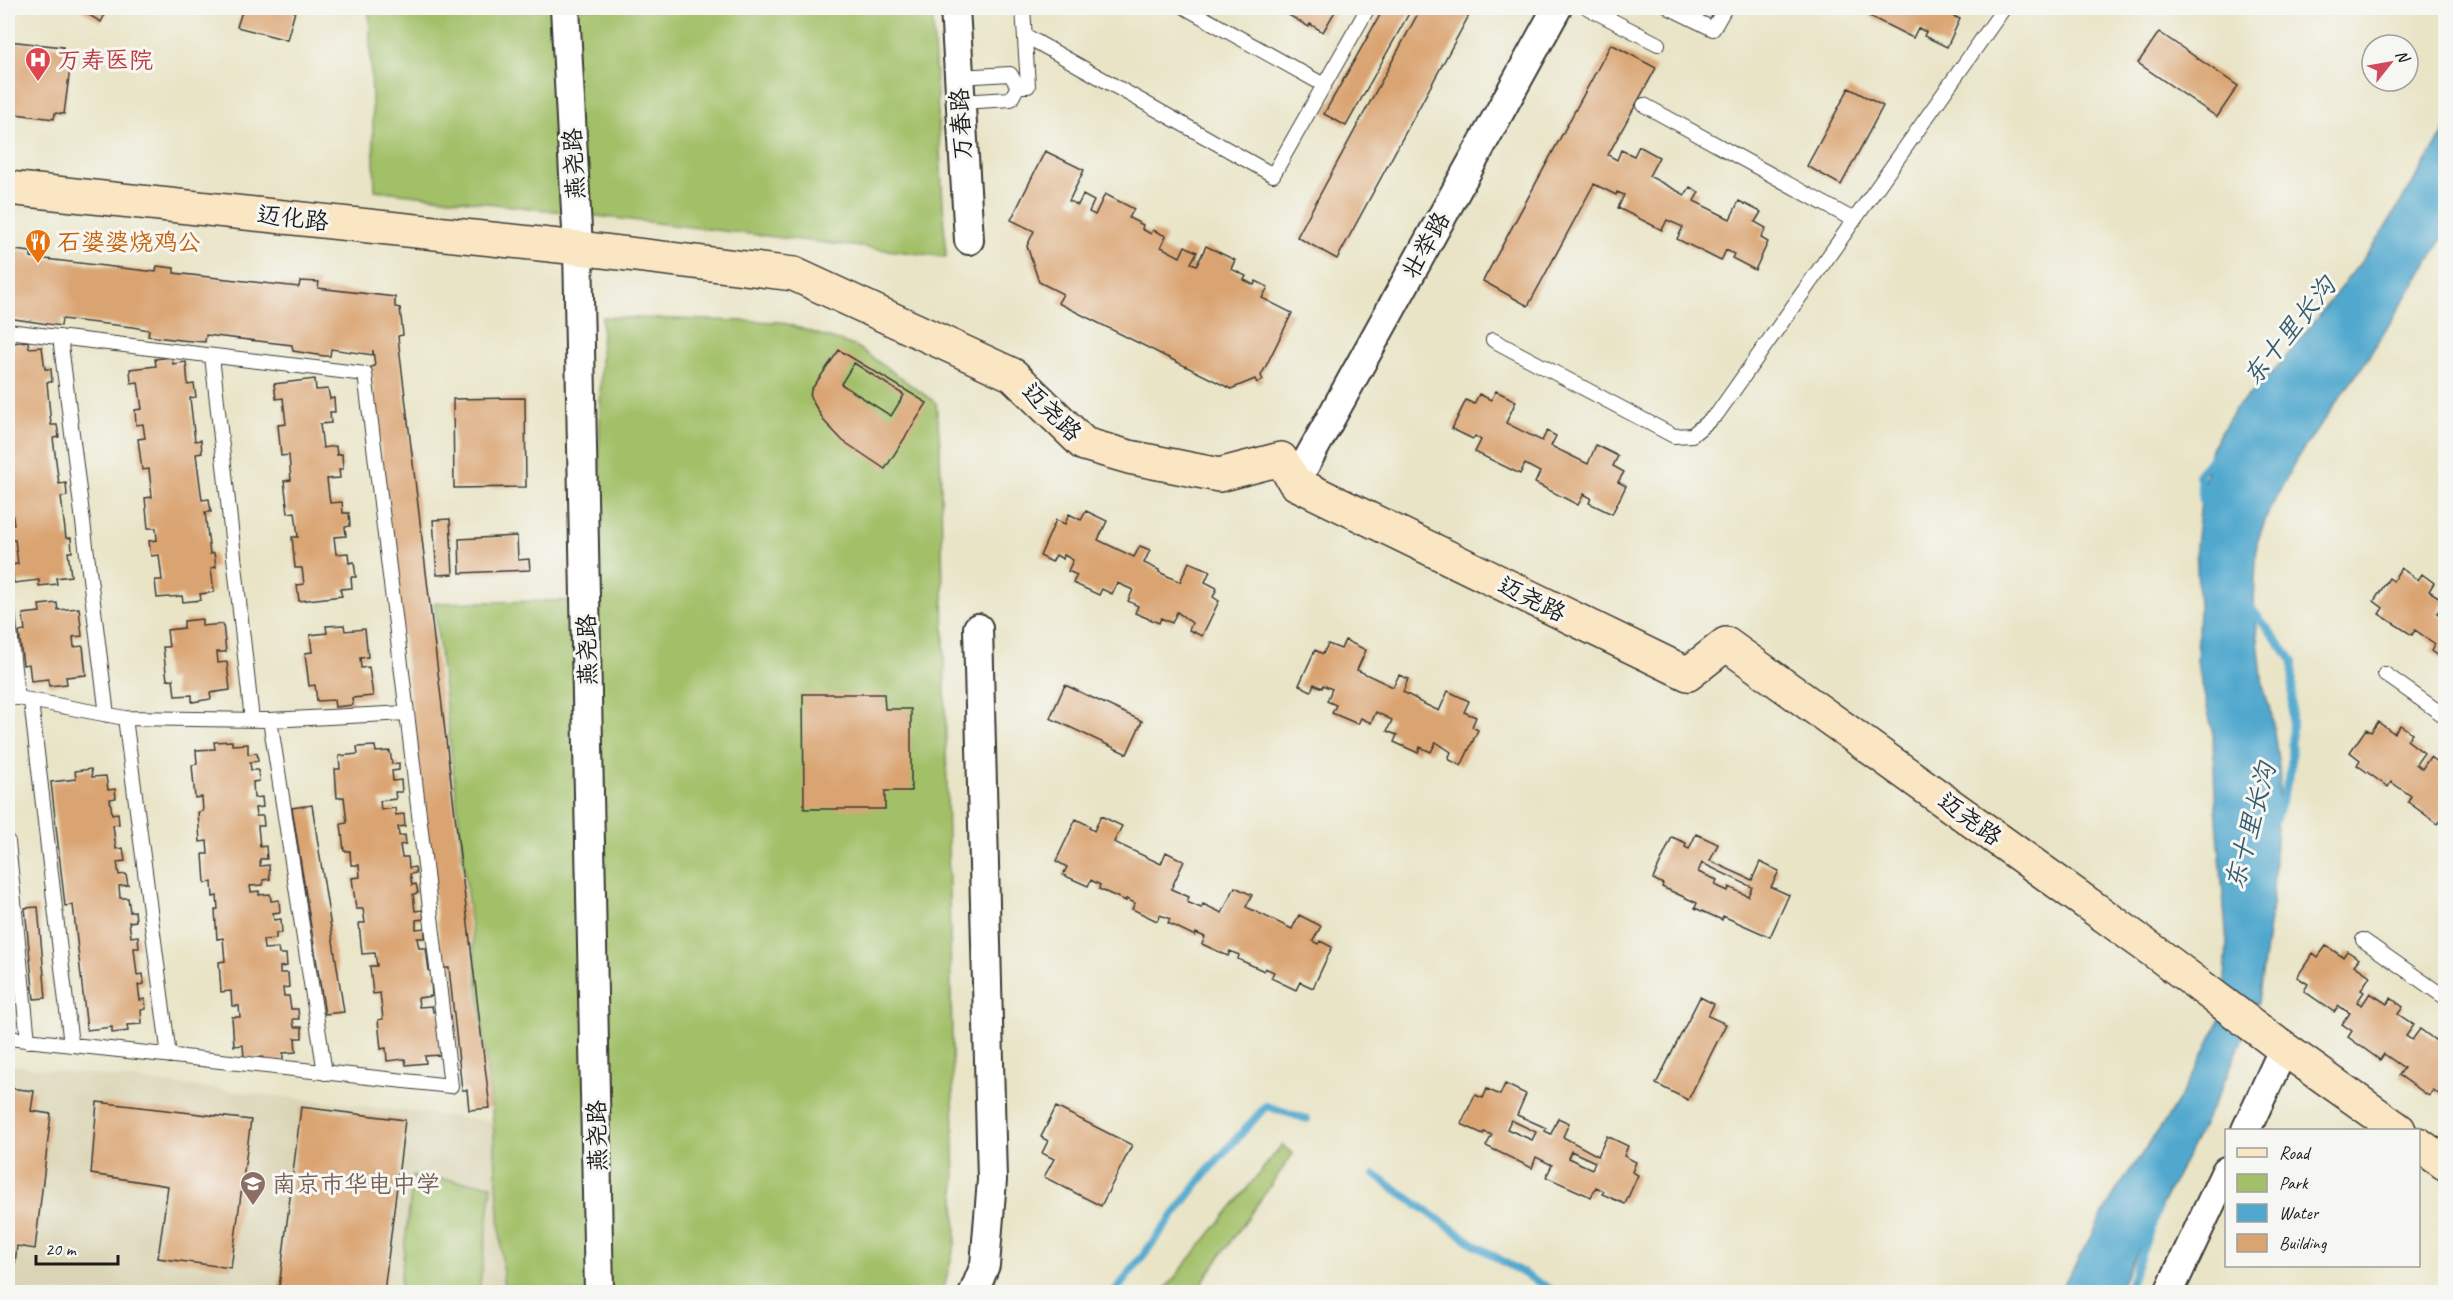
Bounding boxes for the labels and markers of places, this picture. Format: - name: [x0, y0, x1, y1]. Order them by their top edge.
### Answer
- hospital icon: 万寿医院: [23, 45, 53, 83]
- place label: 万寿医院: [57, 45, 153, 75]
- restaurant icon: 石婆婆烧鸡公: [23, 227, 53, 265]
- place label: 石婆婆烧鸡公: [57, 227, 201, 257]
- school or university icon: 南京市华电中学: [238, 1169, 268, 1207]
- place label: 南京市华电中学: [272, 1169, 440, 1199]

